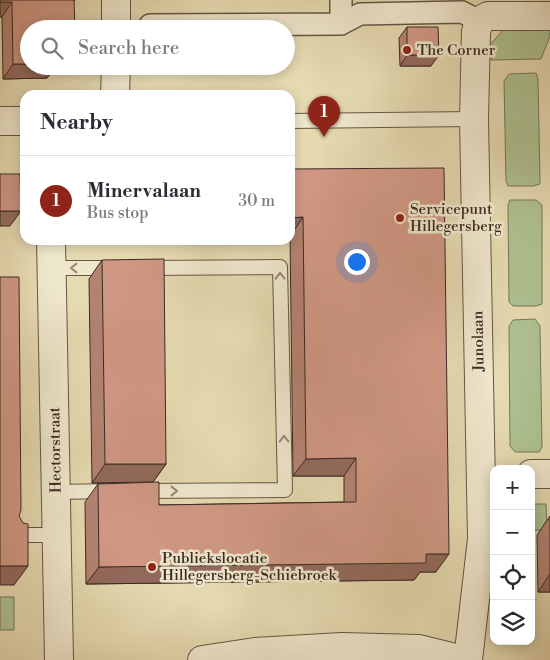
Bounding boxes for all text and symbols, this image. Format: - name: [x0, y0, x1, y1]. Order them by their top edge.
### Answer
- search box: [20, 20, 295, 75]
- icon: search: [38, 34, 66, 62]
- text: Search here: [78, 36, 179, 60]
- place label: The Corner: [417, 41, 496, 60]
- marker: The Corner: [401, 44, 413, 56]
- pin: 1: [308, 96, 340, 137]
- text: Nearby: [40, 110, 113, 136]
- text: Minervalaan: [87, 179, 201, 203]
- text: 1: [52, 191, 60, 211]
- text: 30 m: [238, 191, 275, 211]
- place label: Servicepunt Hillegersberg: [410, 200, 502, 236]
- text: Bus stop: [87, 203, 149, 223]
- marker: Servicepunt Hillegersberg: [394, 212, 406, 224]
- your location: [344, 249, 370, 275]
- one-way arrow: [70, 263, 78, 273]
- one-way arrow: [275, 272, 285, 280]
- street label: Junolaan: [468, 310, 489, 373]
- street label: Hectorstraat: [45, 406, 66, 493]
- one-way arrow: [279, 434, 289, 442]
- map controls: [490, 465, 535, 645]
- button: +: [490, 465, 535, 510]
- one-way arrow: [170, 486, 178, 496]
- button: −: [490, 510, 535, 555]
- place label: Publiekslocatie Hillegersberg-Schiebroek: [162, 549, 338, 585]
- button: locate: [490, 555, 535, 600]
- marker: Publiekslocatie Hillegersberg-Schiebroek: [146, 561, 158, 573]
- button: layers: [490, 600, 535, 645]

